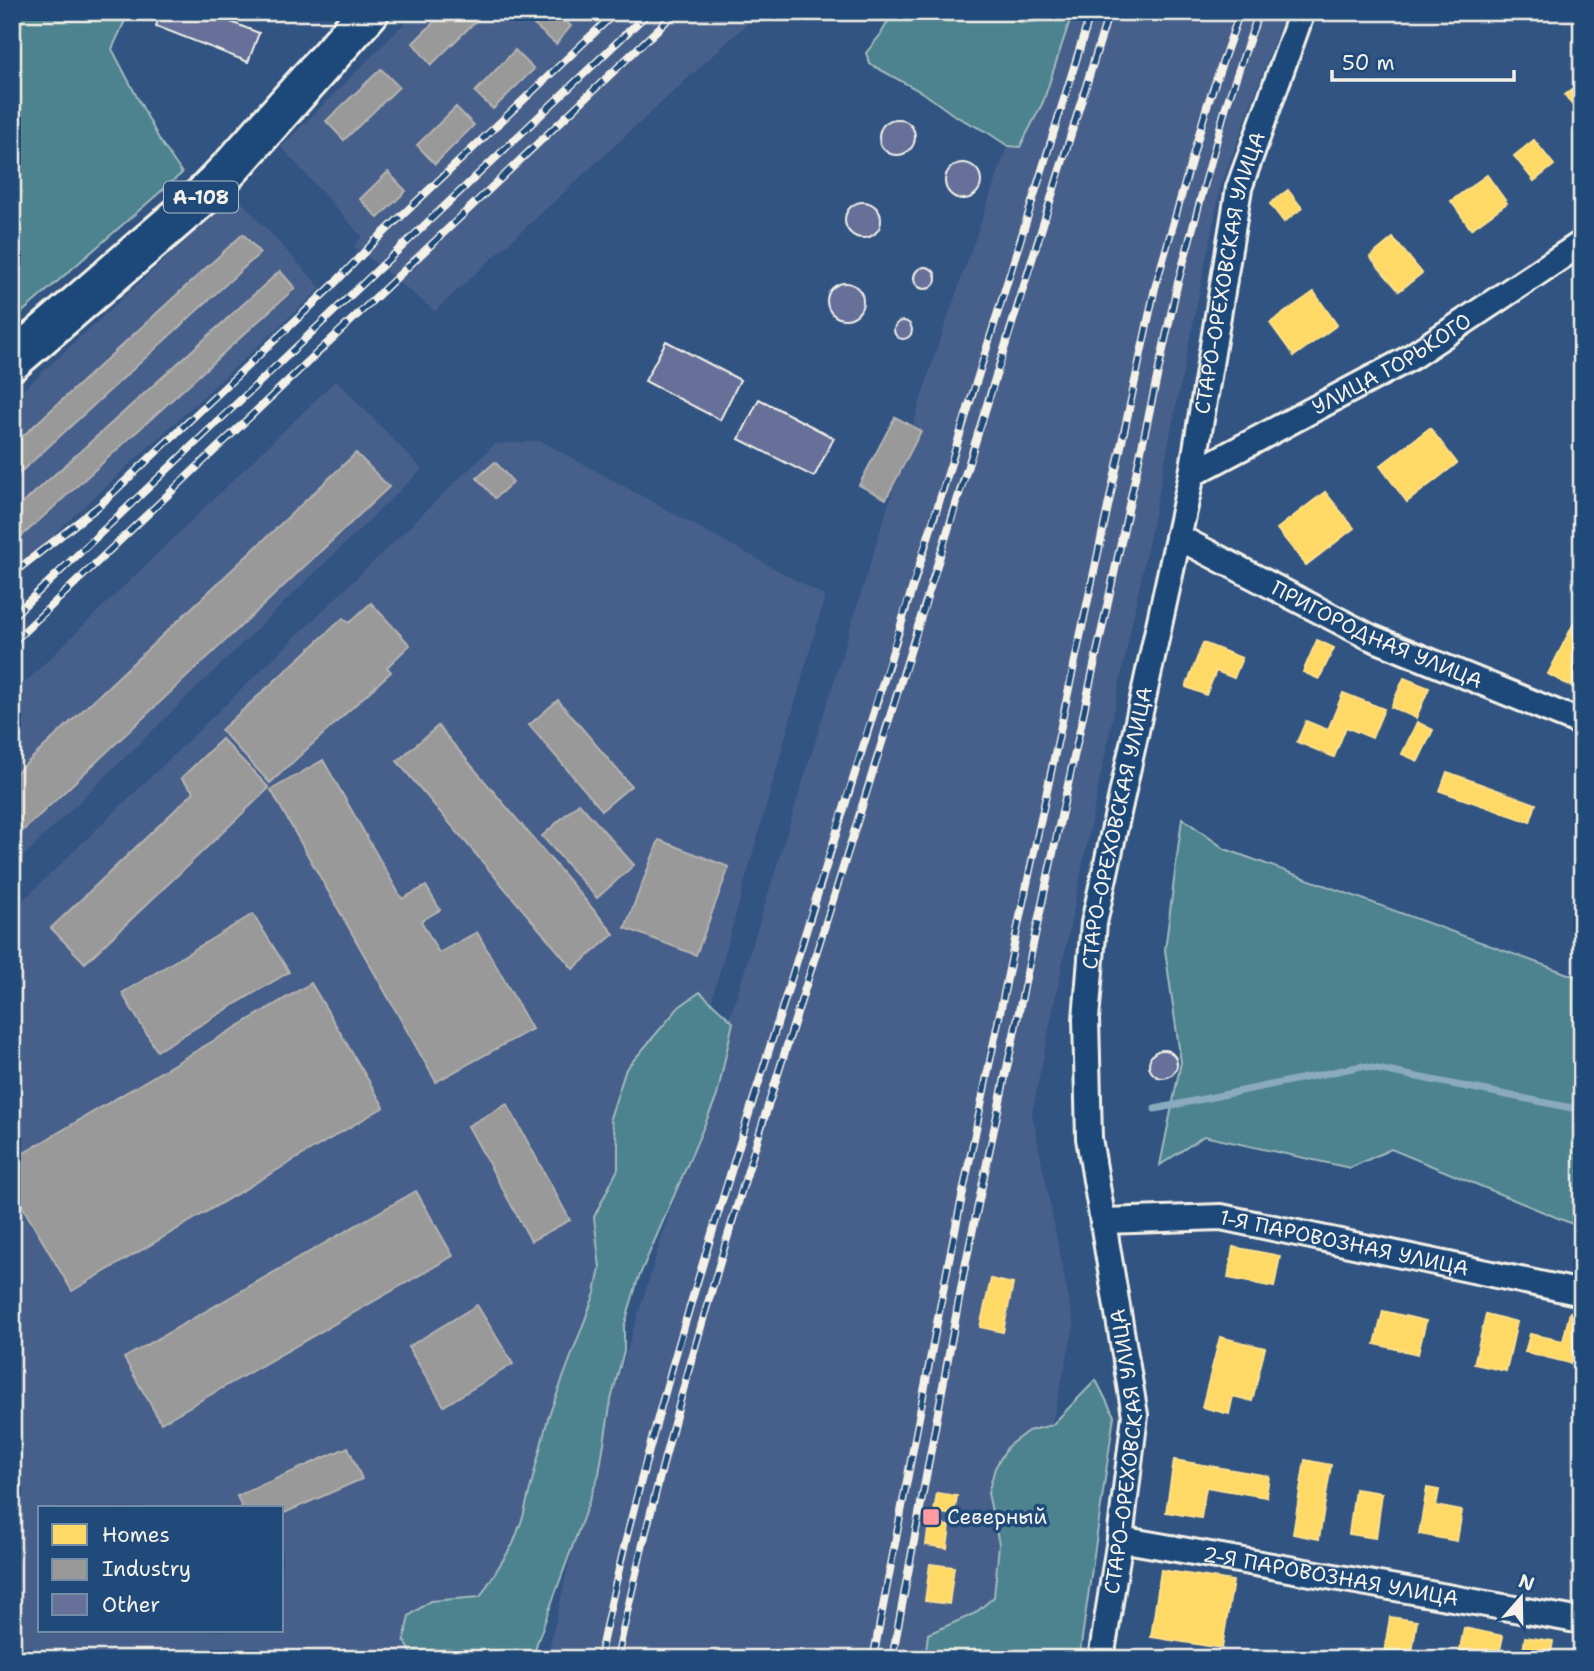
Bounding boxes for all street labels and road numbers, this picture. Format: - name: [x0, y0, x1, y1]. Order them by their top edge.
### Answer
- street label: СТАРО-ОРЕХОВСКАЯ УЛИЦА: [1188, 128, 1272, 416]
- road number: А-108: [164, 182, 238, 212]
- street label: УЛИЦА ГОРЬКОГО: [1307, 307, 1477, 422]
- street label: ПРИГОРОДНАЯ УЛИЦА: [1267, 574, 1487, 695]
- street label: СТАРО-ОРЕХОВСКАЯ УЛИЦА: [1076, 684, 1159, 971]
- street label: 1-Я ПАРОВОЗНАЯ УЛИЦА: [1217, 1203, 1471, 1283]
- street label: СТАРО-ОРЕХОВСКАЯ УЛИЦА: [1097, 1307, 1149, 1596]
- street label: 2-Я ПАРОВОЗНАЯ УЛИЦА: [1201, 1540, 1461, 1613]

